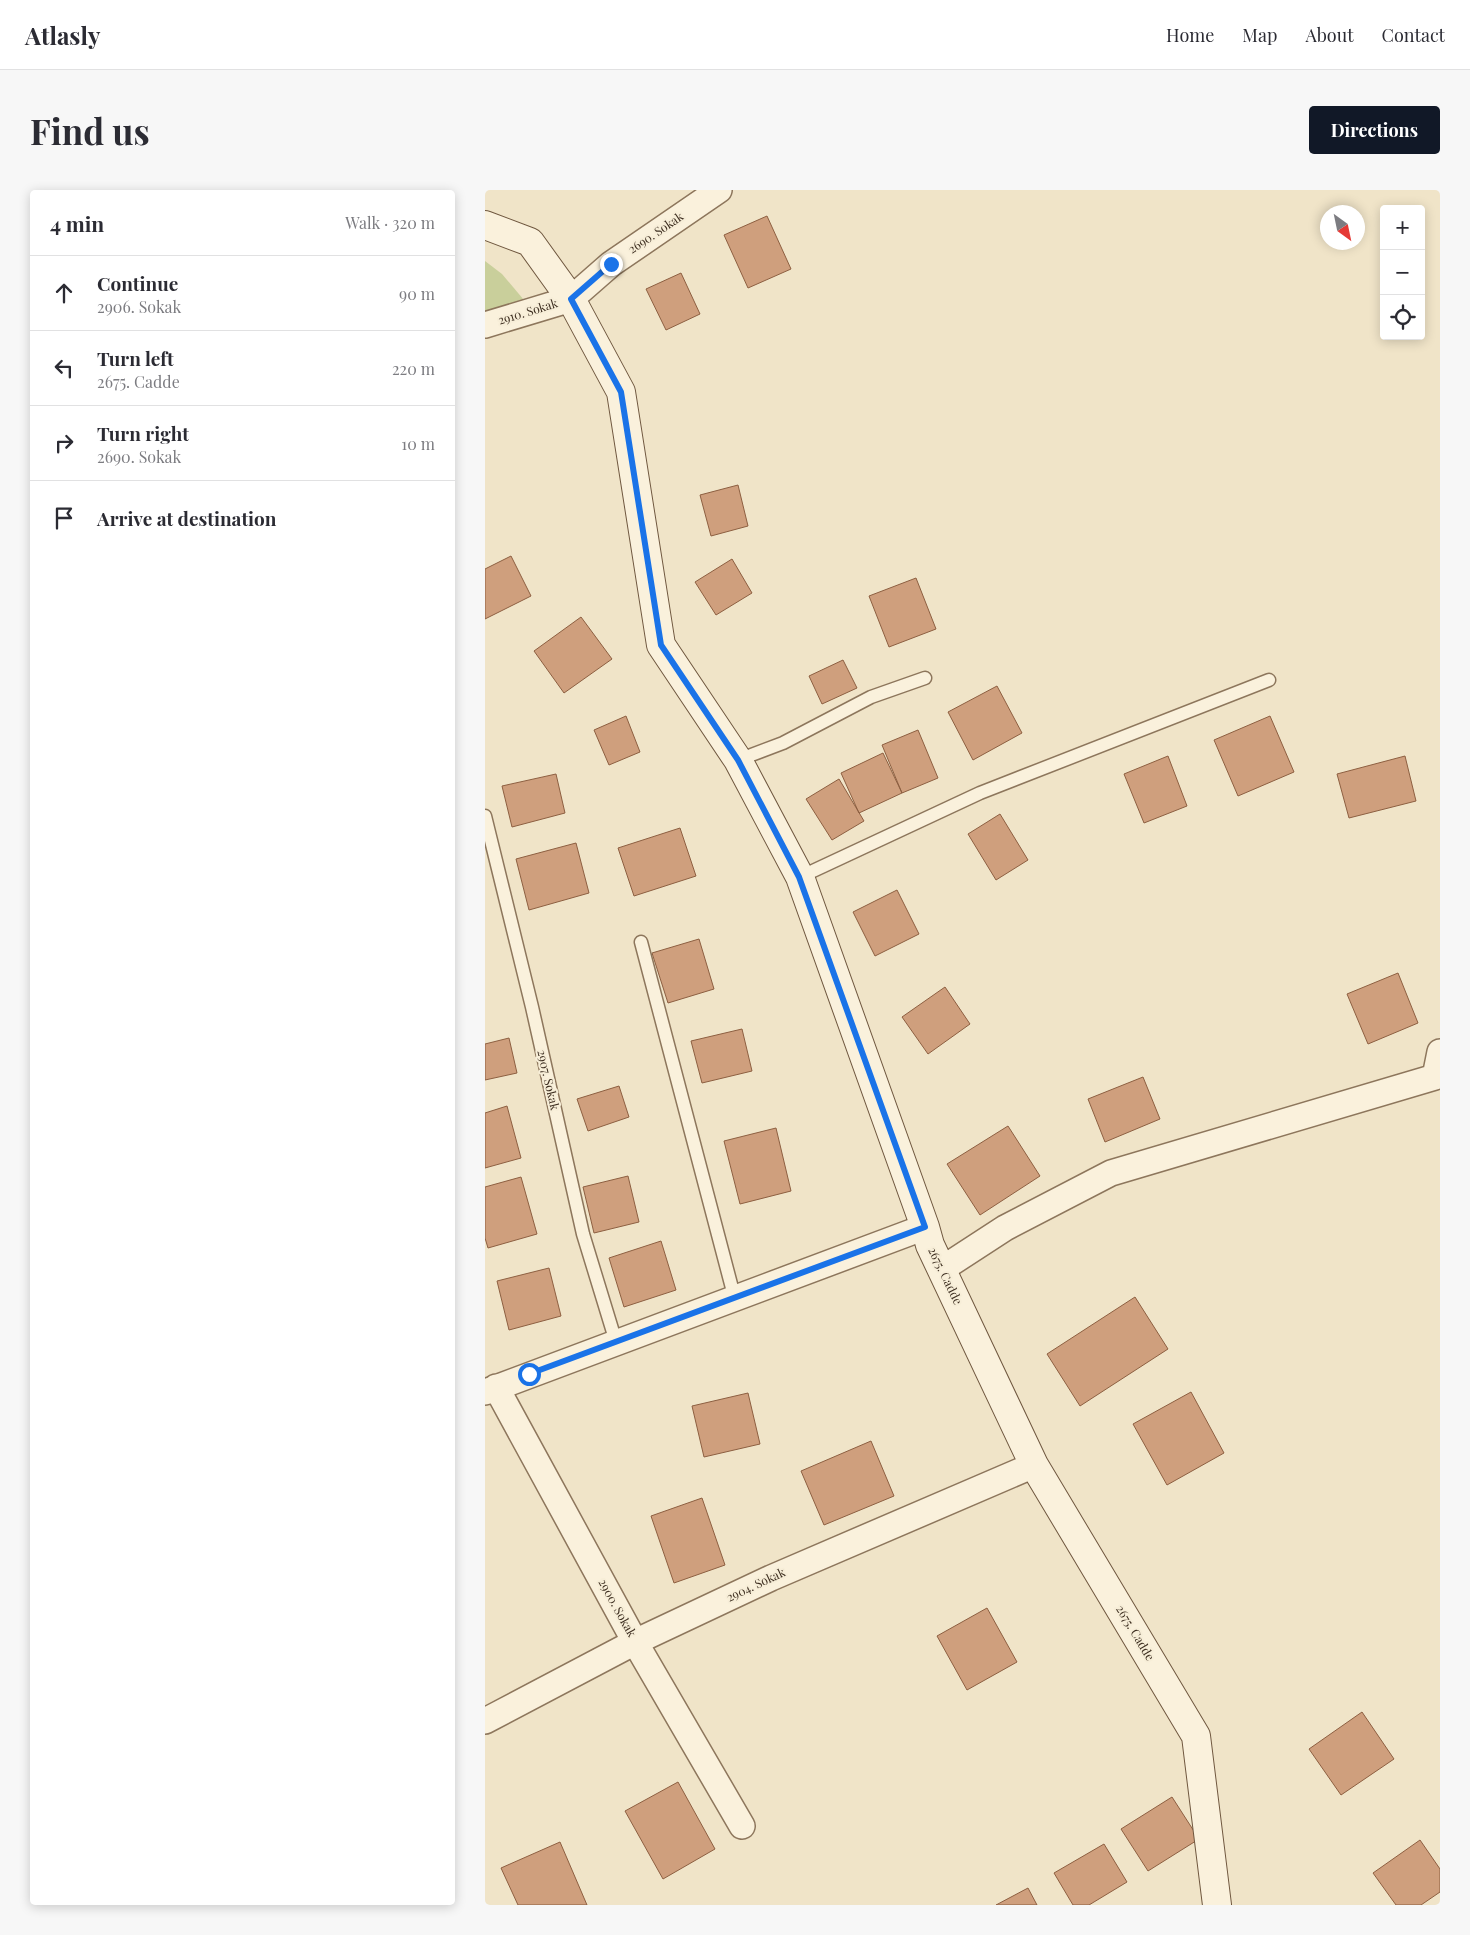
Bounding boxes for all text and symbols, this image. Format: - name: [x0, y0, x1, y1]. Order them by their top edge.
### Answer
- text: Atlasly: [25, 19, 100, 51]
- text: Home: [1166, 23, 1214, 47]
- text: Map: [1242, 23, 1277, 47]
- text: About: [1305, 23, 1354, 47]
- text: Contact: [1382, 23, 1445, 47]
- button: Directions: [1309, 106, 1440, 154]
- text: Find us: [30, 107, 150, 154]
- north arrow: [1320, 205, 1365, 250]
- map controls: [1380, 205, 1425, 340]
- button: +: [1380, 205, 1425, 250]
- street label: 2690. Sokak: [625, 208, 686, 256]
- text: 4 min: [50, 209, 104, 237]
- text: Walk · 320 m: [345, 212, 435, 233]
- button: −: [1380, 250, 1425, 295]
- route end: [600, 253, 623, 276]
- text: Continue: [97, 270, 178, 296]
- icon: ahead: [50, 279, 78, 307]
- text: 90 m: [399, 283, 435, 304]
- street label: 2910. Sokak: [496, 294, 560, 328]
- button: locate: [1380, 295, 1425, 340]
- text: 2906. Sokak: [97, 296, 181, 317]
- text: Turn left: [97, 345, 174, 371]
- icon: left: [50, 354, 78, 382]
- text: 220 m: [392, 358, 435, 379]
- text: 2675. Cadde: [97, 371, 180, 392]
- text: Turn right: [97, 420, 189, 446]
- icon: right: [50, 429, 78, 457]
- text: 10 m: [401, 433, 435, 454]
- text: 2690. Sokak: [97, 446, 181, 467]
- icon: arrive: [50, 504, 78, 532]
- text: Arrive at destination: [97, 505, 277, 531]
- street label: 2907. Sokak: [534, 1048, 564, 1112]
- street label: 2675. Cadde: [925, 1244, 967, 1307]
- route start: [518, 1363, 541, 1386]
- street label: 2904. Sokak: [724, 1563, 788, 1605]
- street label: 2900. Sokak: [595, 1576, 641, 1640]
- street label: 2675. Cadde: [1113, 1602, 1159, 1663]

